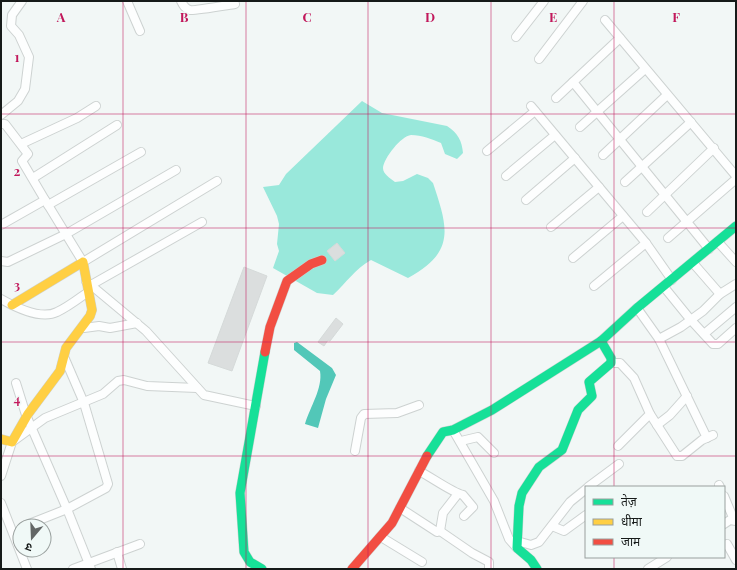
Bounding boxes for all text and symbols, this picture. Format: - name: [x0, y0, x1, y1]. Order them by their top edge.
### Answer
- text: A: [56, 8, 66, 25]
- text: B: [180, 8, 189, 25]
- text: C: [302, 8, 312, 25]
- text: D: [425, 8, 435, 25]
- text: E: [549, 8, 557, 25]
- text: F: [672, 8, 680, 25]
- text: 1: [15, 48, 20, 65]
- text: 2: [14, 162, 21, 179]
- text: 3: [14, 276, 20, 293]
- text: 4: [14, 390, 21, 407]
- legend: [585, 486, 725, 558]
- text: तेज़: [621, 493, 638, 509]
- text: धीमा: [621, 513, 643, 529]
- north arrow: [12, 518, 52, 558]
- text: जाम: [621, 533, 641, 549]
- text: उ: [23, 540, 34, 556]

